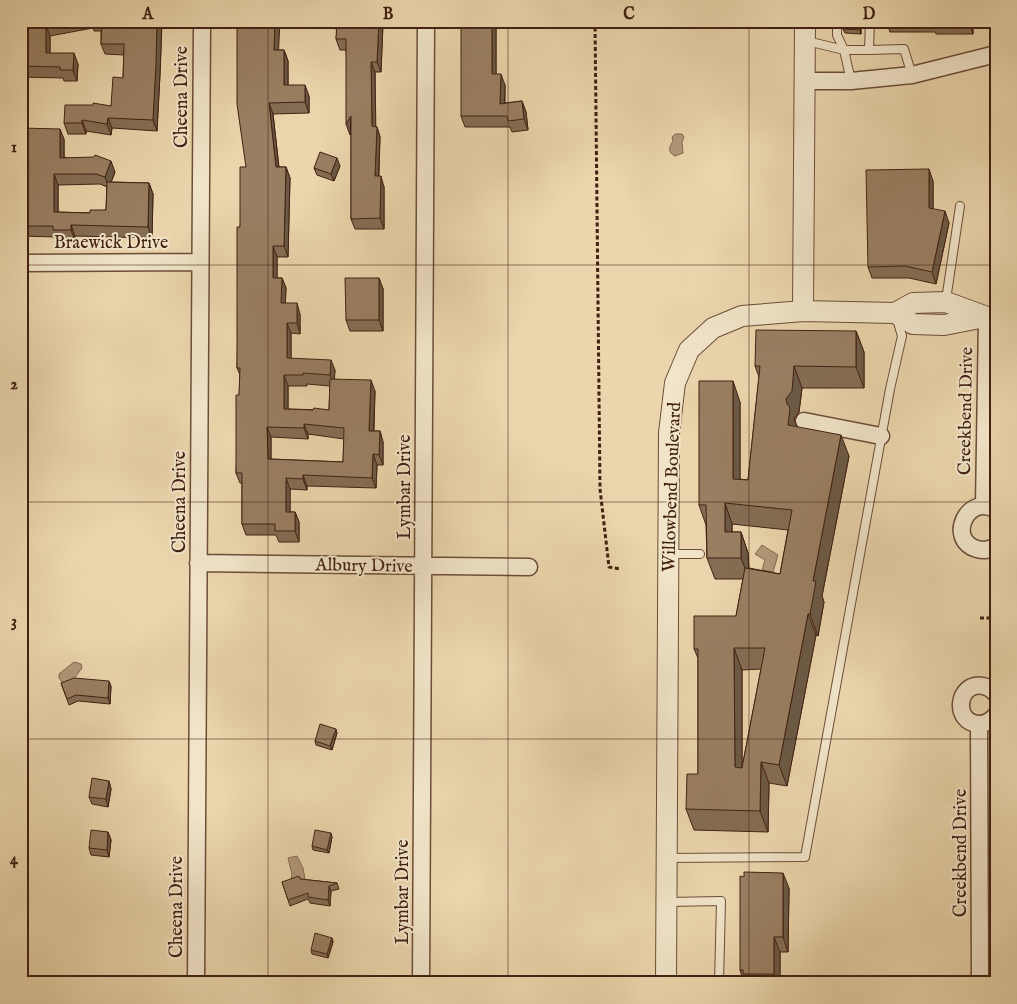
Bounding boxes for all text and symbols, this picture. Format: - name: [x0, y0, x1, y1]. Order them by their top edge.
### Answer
- text: A: [142, 5, 155, 25]
- text: B: [383, 5, 394, 25]
- text: C: [623, 5, 635, 25]
- text: D: [863, 5, 876, 25]
- street label: Cheena Drive: [171, 46, 194, 148]
- text: 1: [11, 138, 17, 158]
- street label: Braewick Drive: [54, 232, 168, 255]
- street label: Creekbend Drive: [954, 347, 979, 475]
- text: 2: [10, 375, 18, 395]
- street label: Willowbend Boulevard: [658, 401, 687, 572]
- street label: Lymbar Drive: [394, 434, 417, 540]
- street label: Cheena Drive: [169, 451, 192, 553]
- street label: Albury Drive: [314, 554, 413, 579]
- text: 3: [11, 612, 17, 632]
- street label: Creekbend Drive: [950, 789, 973, 917]
- street label: Lymbar Drive: [392, 839, 415, 945]
- text: 4: [10, 850, 19, 870]
- street label: Cheena Drive: [166, 856, 189, 958]

